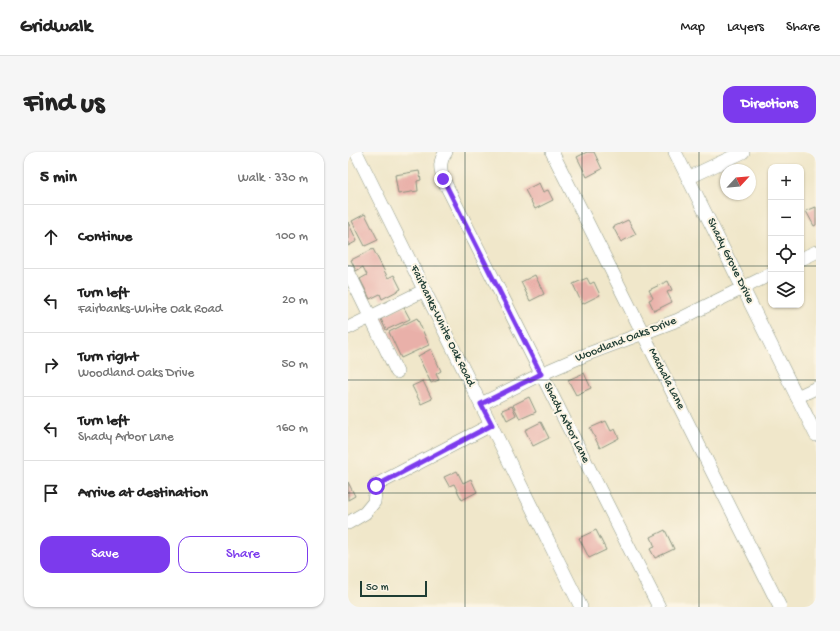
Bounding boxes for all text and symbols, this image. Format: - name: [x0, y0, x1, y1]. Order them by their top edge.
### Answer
- text: Gridwalk: [20, 16, 92, 39]
- text: Map: [681, 19, 705, 36]
- text: Layers: [727, 19, 764, 36]
- text: Share: [786, 19, 820, 36]
- button: Directions: [723, 86, 816, 123]
- text: Find us: [24, 88, 104, 121]
- north arrow: [720, 164, 756, 200]
- map controls: [768, 164, 804, 308]
- button: +: [768, 164, 804, 200]
- text: 5 min: [40, 168, 77, 188]
- route end: [434, 170, 452, 188]
- text: Walk · 330 m: [238, 171, 308, 186]
- button: −: [768, 200, 804, 236]
- street label: Shady Grove Drive: [703, 216, 757, 307]
- icon: ahead: [40, 226, 62, 248]
- text: Continue: [78, 228, 132, 246]
- text: 100 m: [276, 229, 308, 244]
- button: locate: [768, 236, 804, 272]
- street label: Fairbanks-White Oak Road: [406, 262, 478, 390]
- button: layers: [768, 272, 804, 308]
- text: Turn left: [78, 284, 129, 302]
- icon: left: [40, 290, 62, 312]
- text: 20 m: [282, 293, 308, 308]
- text: Fairbanks-White Oak Road: [78, 302, 222, 317]
- street label: Woodland Oaks Drive: [573, 314, 679, 366]
- street label: Machala Lane: [644, 346, 688, 413]
- text: Turn right: [78, 348, 138, 366]
- icon: right: [40, 354, 62, 376]
- text: 50 m: [281, 357, 308, 372]
- text: Woodland Oaks Drive: [78, 366, 194, 381]
- street label: Shady Arbor Lane: [540, 380, 593, 466]
- text: Turn left: [78, 412, 129, 430]
- icon: left: [40, 418, 62, 440]
- text: 160 m: [276, 421, 308, 436]
- text: Shady Arbor Lane: [78, 430, 174, 445]
- route start: [367, 477, 385, 495]
- icon: arrive: [40, 482, 62, 504]
- text: Arrive at destination: [78, 484, 208, 502]
- button: Save: [40, 536, 170, 573]
- button: Share: [178, 536, 308, 573]
- scale bar: [360, 579, 427, 598]
- text: 50 m: [366, 582, 388, 594]

